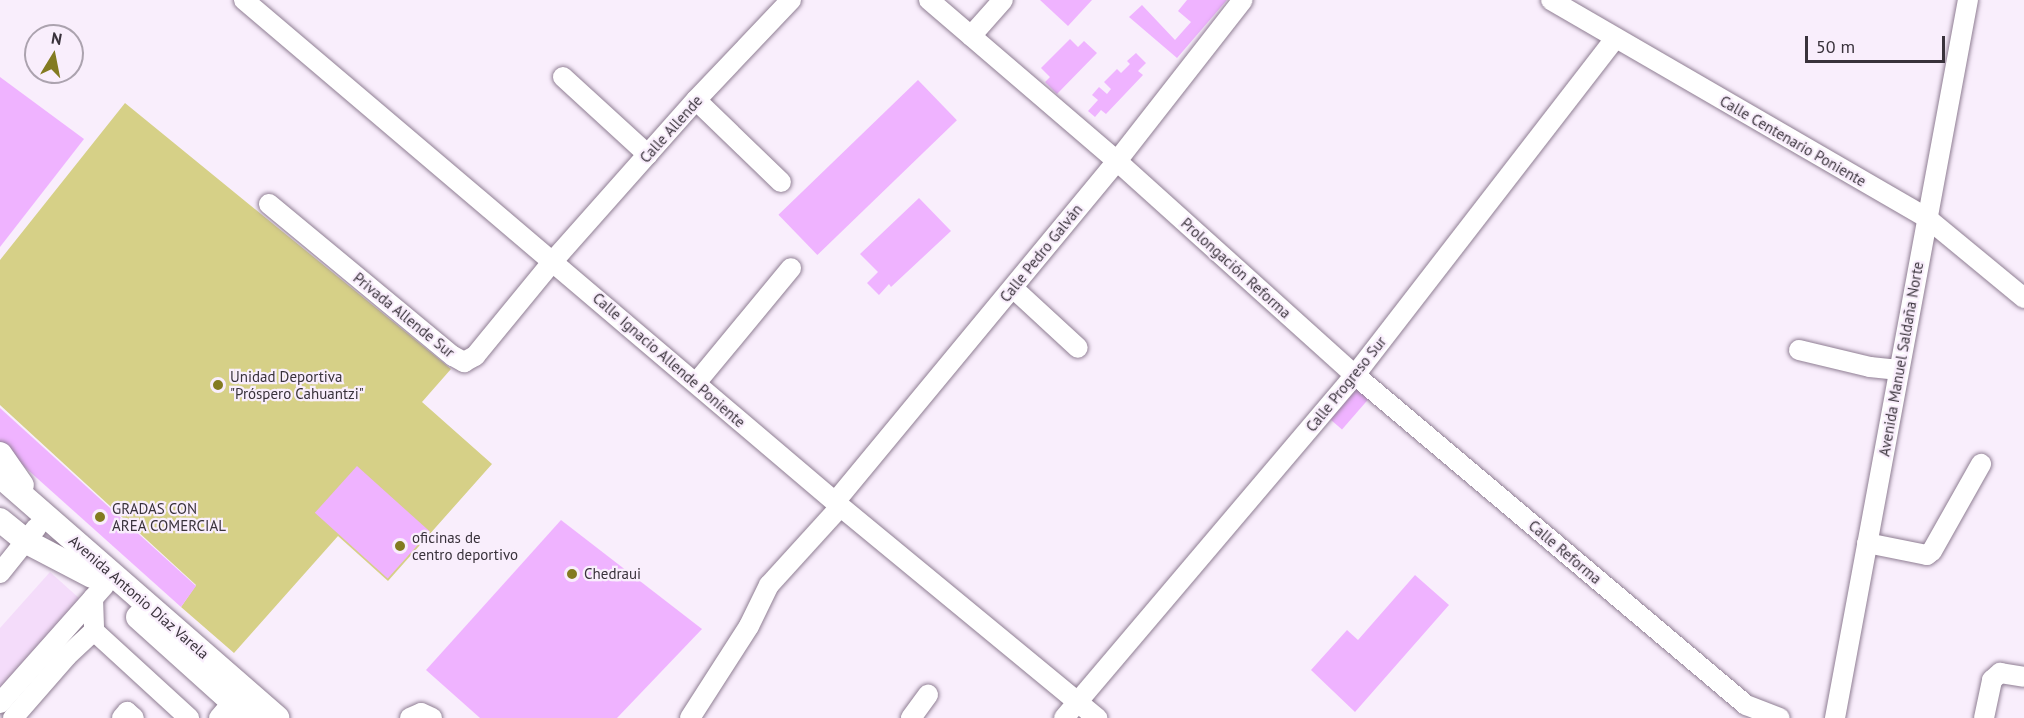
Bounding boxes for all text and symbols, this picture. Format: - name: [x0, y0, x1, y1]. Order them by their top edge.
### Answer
- north arrow: [24, 24, 84, 84]
- scale bar: [1808, 24, 1948, 62]
- text: N: [50, 27, 64, 49]
- text: 50 m: [1816, 35, 1855, 58]
- street label: Calle Allende: [636, 91, 706, 167]
- street label: Calle Centenario Poniente: [1717, 92, 1869, 190]
- street label: Calle Pedro Galván: [996, 200, 1086, 306]
- street label: Prolongación Reforma: [1177, 214, 1295, 322]
- street label: Avenida Manuel Saldaña Norte: [1875, 260, 1927, 458]
- street label: Privada Allende Sur: [350, 269, 458, 361]
- street label: Calle Ignacio Allende Poniente: [589, 289, 749, 431]
- street label: Calle Progreso Sur: [1302, 333, 1390, 435]
- place label: Unidad Deportiva "Próspero Cahuantzi": [230, 367, 364, 402]
- marker: Unidad Deportiva "Próspero Cahuantzi": [211, 378, 225, 392]
- place label: GRADAS CON AREA COMERCIAL: [112, 499, 227, 534]
- marker: GRADAS CON AREA COMERCIAL: [93, 510, 107, 524]
- street label: Calle Reforma: [1525, 516, 1605, 588]
- place label: oficinas de centro deportivo: [412, 528, 518, 563]
- street label: Avenida Antonio Díaz Varela: [65, 531, 213, 663]
- marker: oficinas de centro deportivo: [393, 539, 407, 553]
- place label: Chedraui: [584, 565, 641, 583]
- marker: Chedraui: [565, 567, 579, 581]

